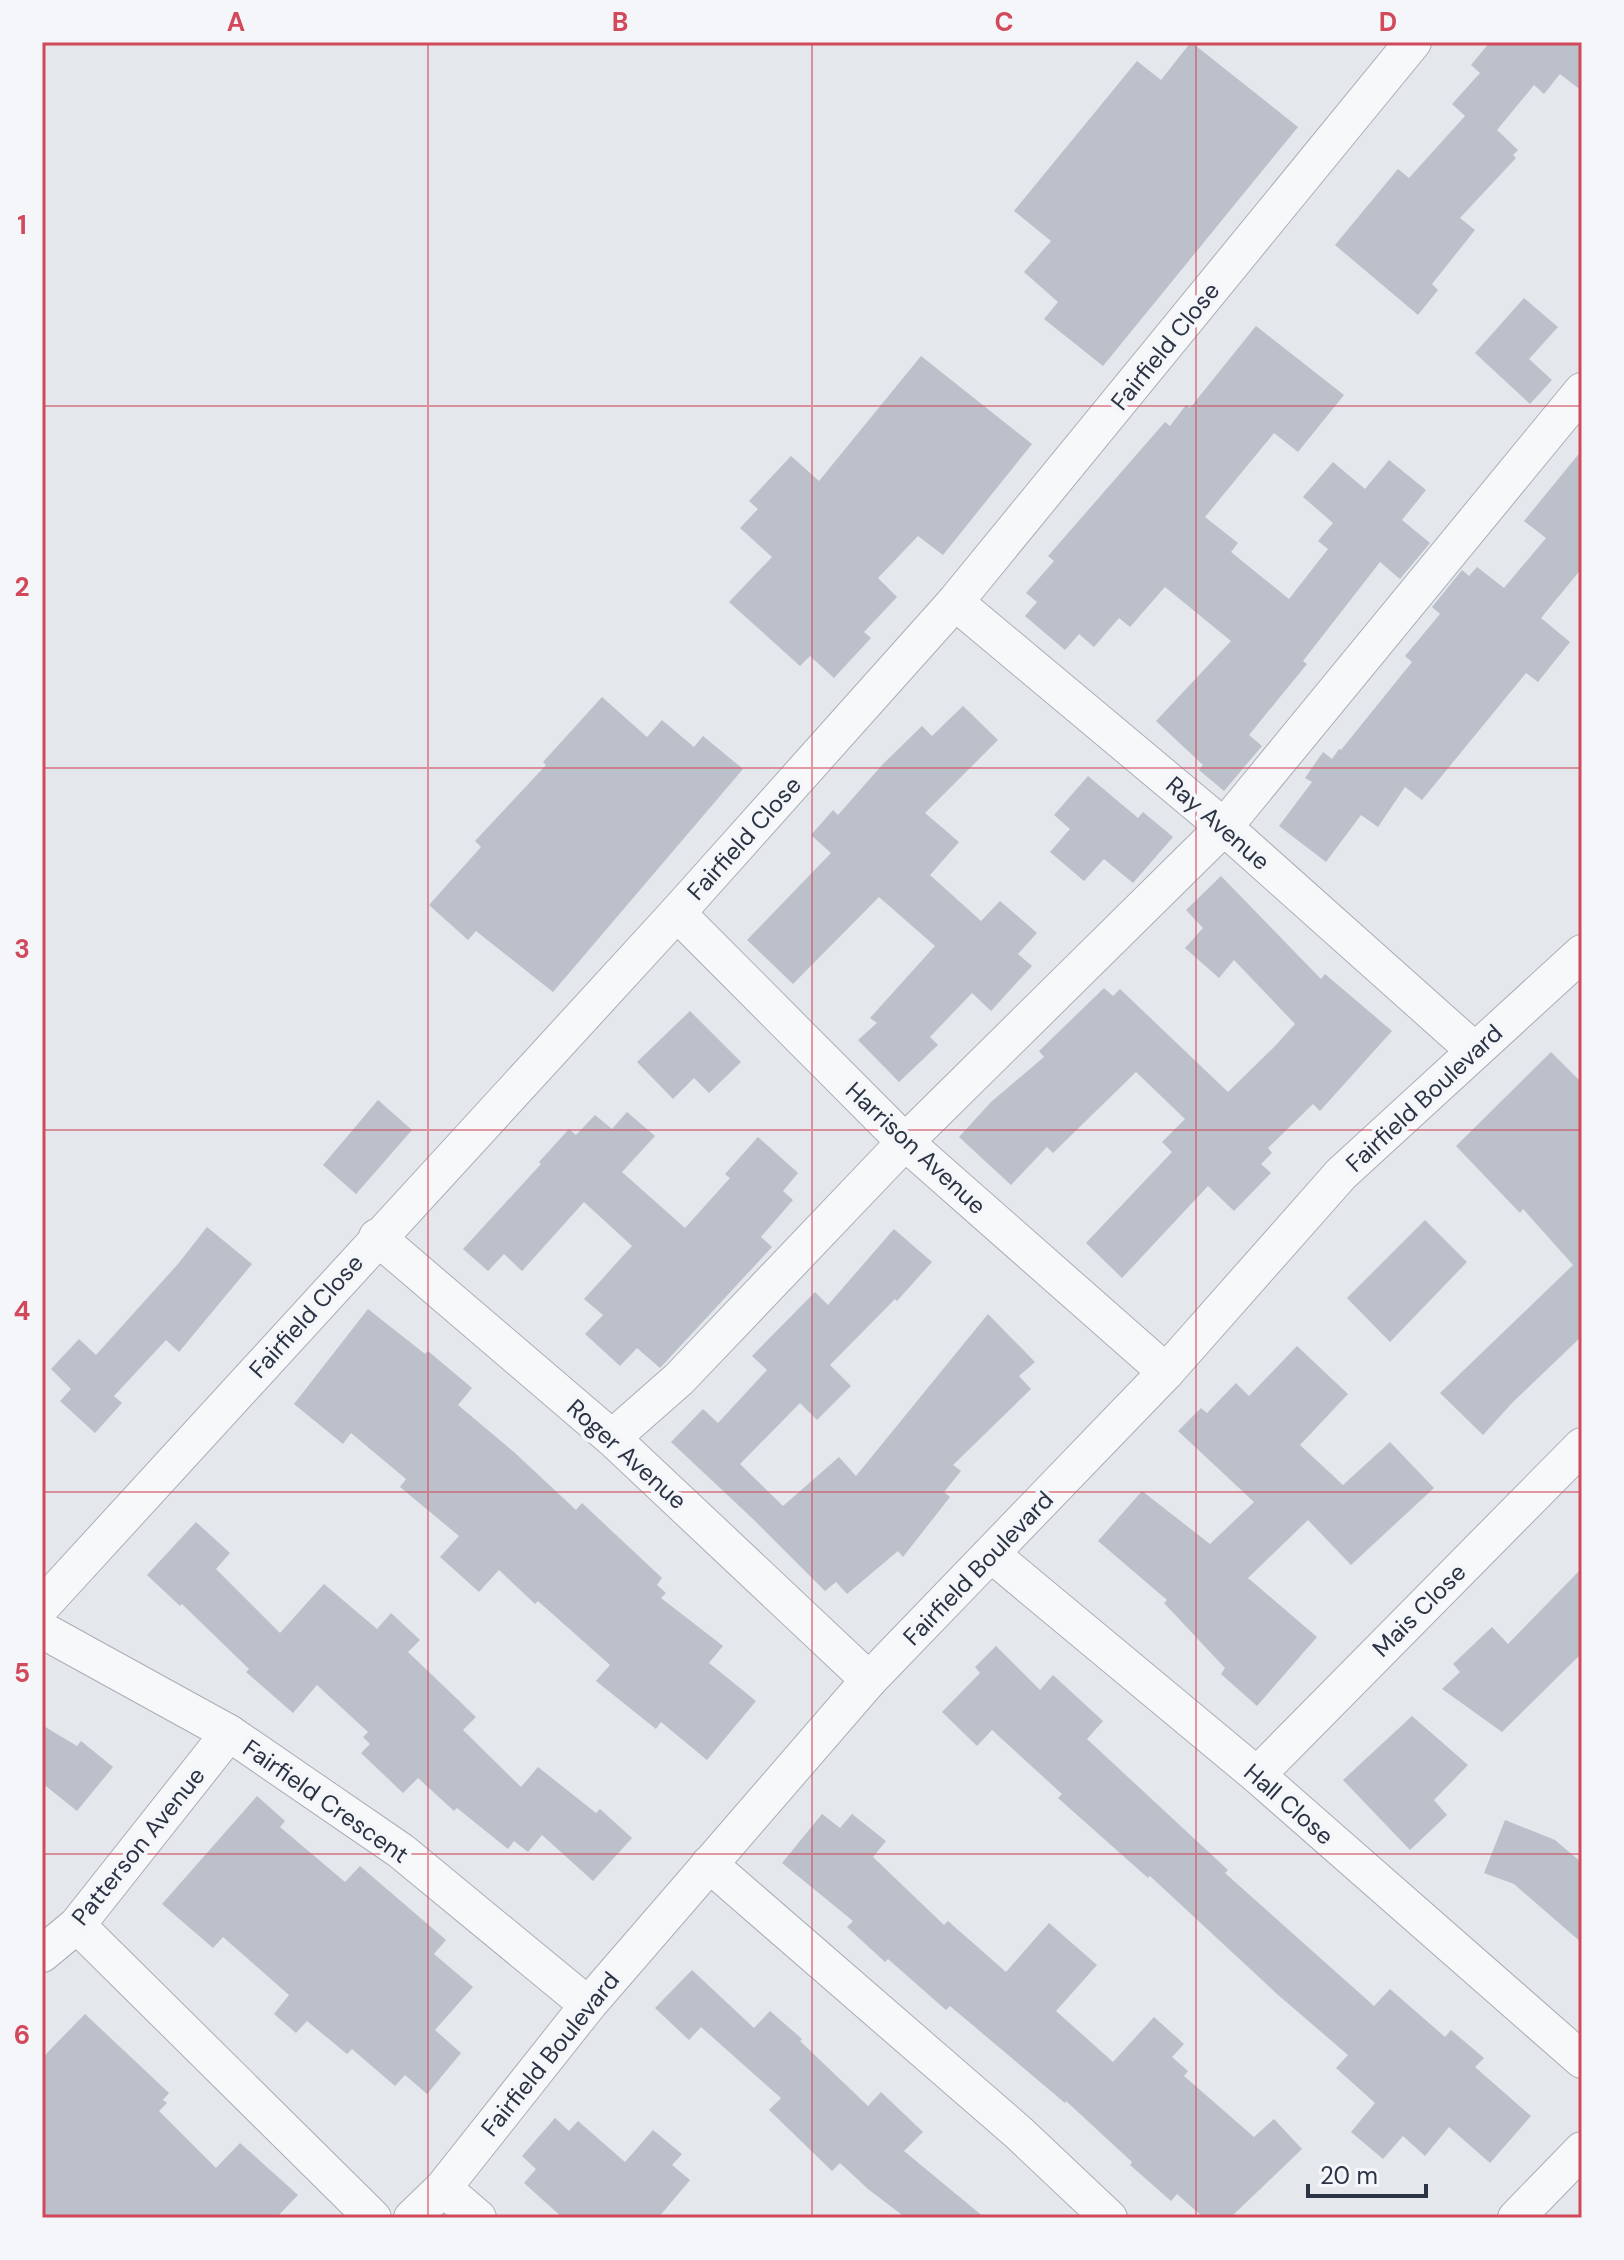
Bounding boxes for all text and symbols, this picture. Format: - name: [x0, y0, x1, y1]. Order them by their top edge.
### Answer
- text: A: [227, 5, 245, 39]
- text: B: [612, 5, 628, 39]
- text: C: [994, 5, 1014, 39]
- text: D: [1379, 5, 1397, 39]
- text: 1: [17, 208, 27, 242]
- street label: Fairfield Close: [1104, 276, 1226, 416]
- text: 2: [14, 570, 30, 604]
- street label: Ray Avenue: [1160, 769, 1276, 877]
- street label: Fairfield Close: [680, 770, 808, 906]
- text: 3: [14, 932, 30, 966]
- street label: Fairfield Boulevard: [1339, 1017, 1509, 1179]
- street label: Harrison Avenue: [839, 1075, 993, 1221]
- street label: Fairfield Close: [242, 1248, 370, 1384]
- text: 4: [14, 1294, 30, 1328]
- street label: Roger Avenue: [561, 1392, 693, 1516]
- street label: Fairfield Boulevard: [896, 1484, 1060, 1652]
- street label: Mais Close: [1366, 1557, 1472, 1663]
- text: 5: [14, 1656, 30, 1690]
- street label: Fairfield Crescent: [237, 1732, 415, 1870]
- street label: Hall Close: [1238, 1757, 1340, 1851]
- street label: Patterson Avenue: [65, 1760, 211, 1932]
- street label: Fairfield Boulevard: [474, 1965, 626, 2143]
- text: 6: [14, 2018, 30, 2052]
- scale bar: [1308, 2148, 1426, 2198]
- text: 20 m: [1320, 2160, 1378, 2191]

